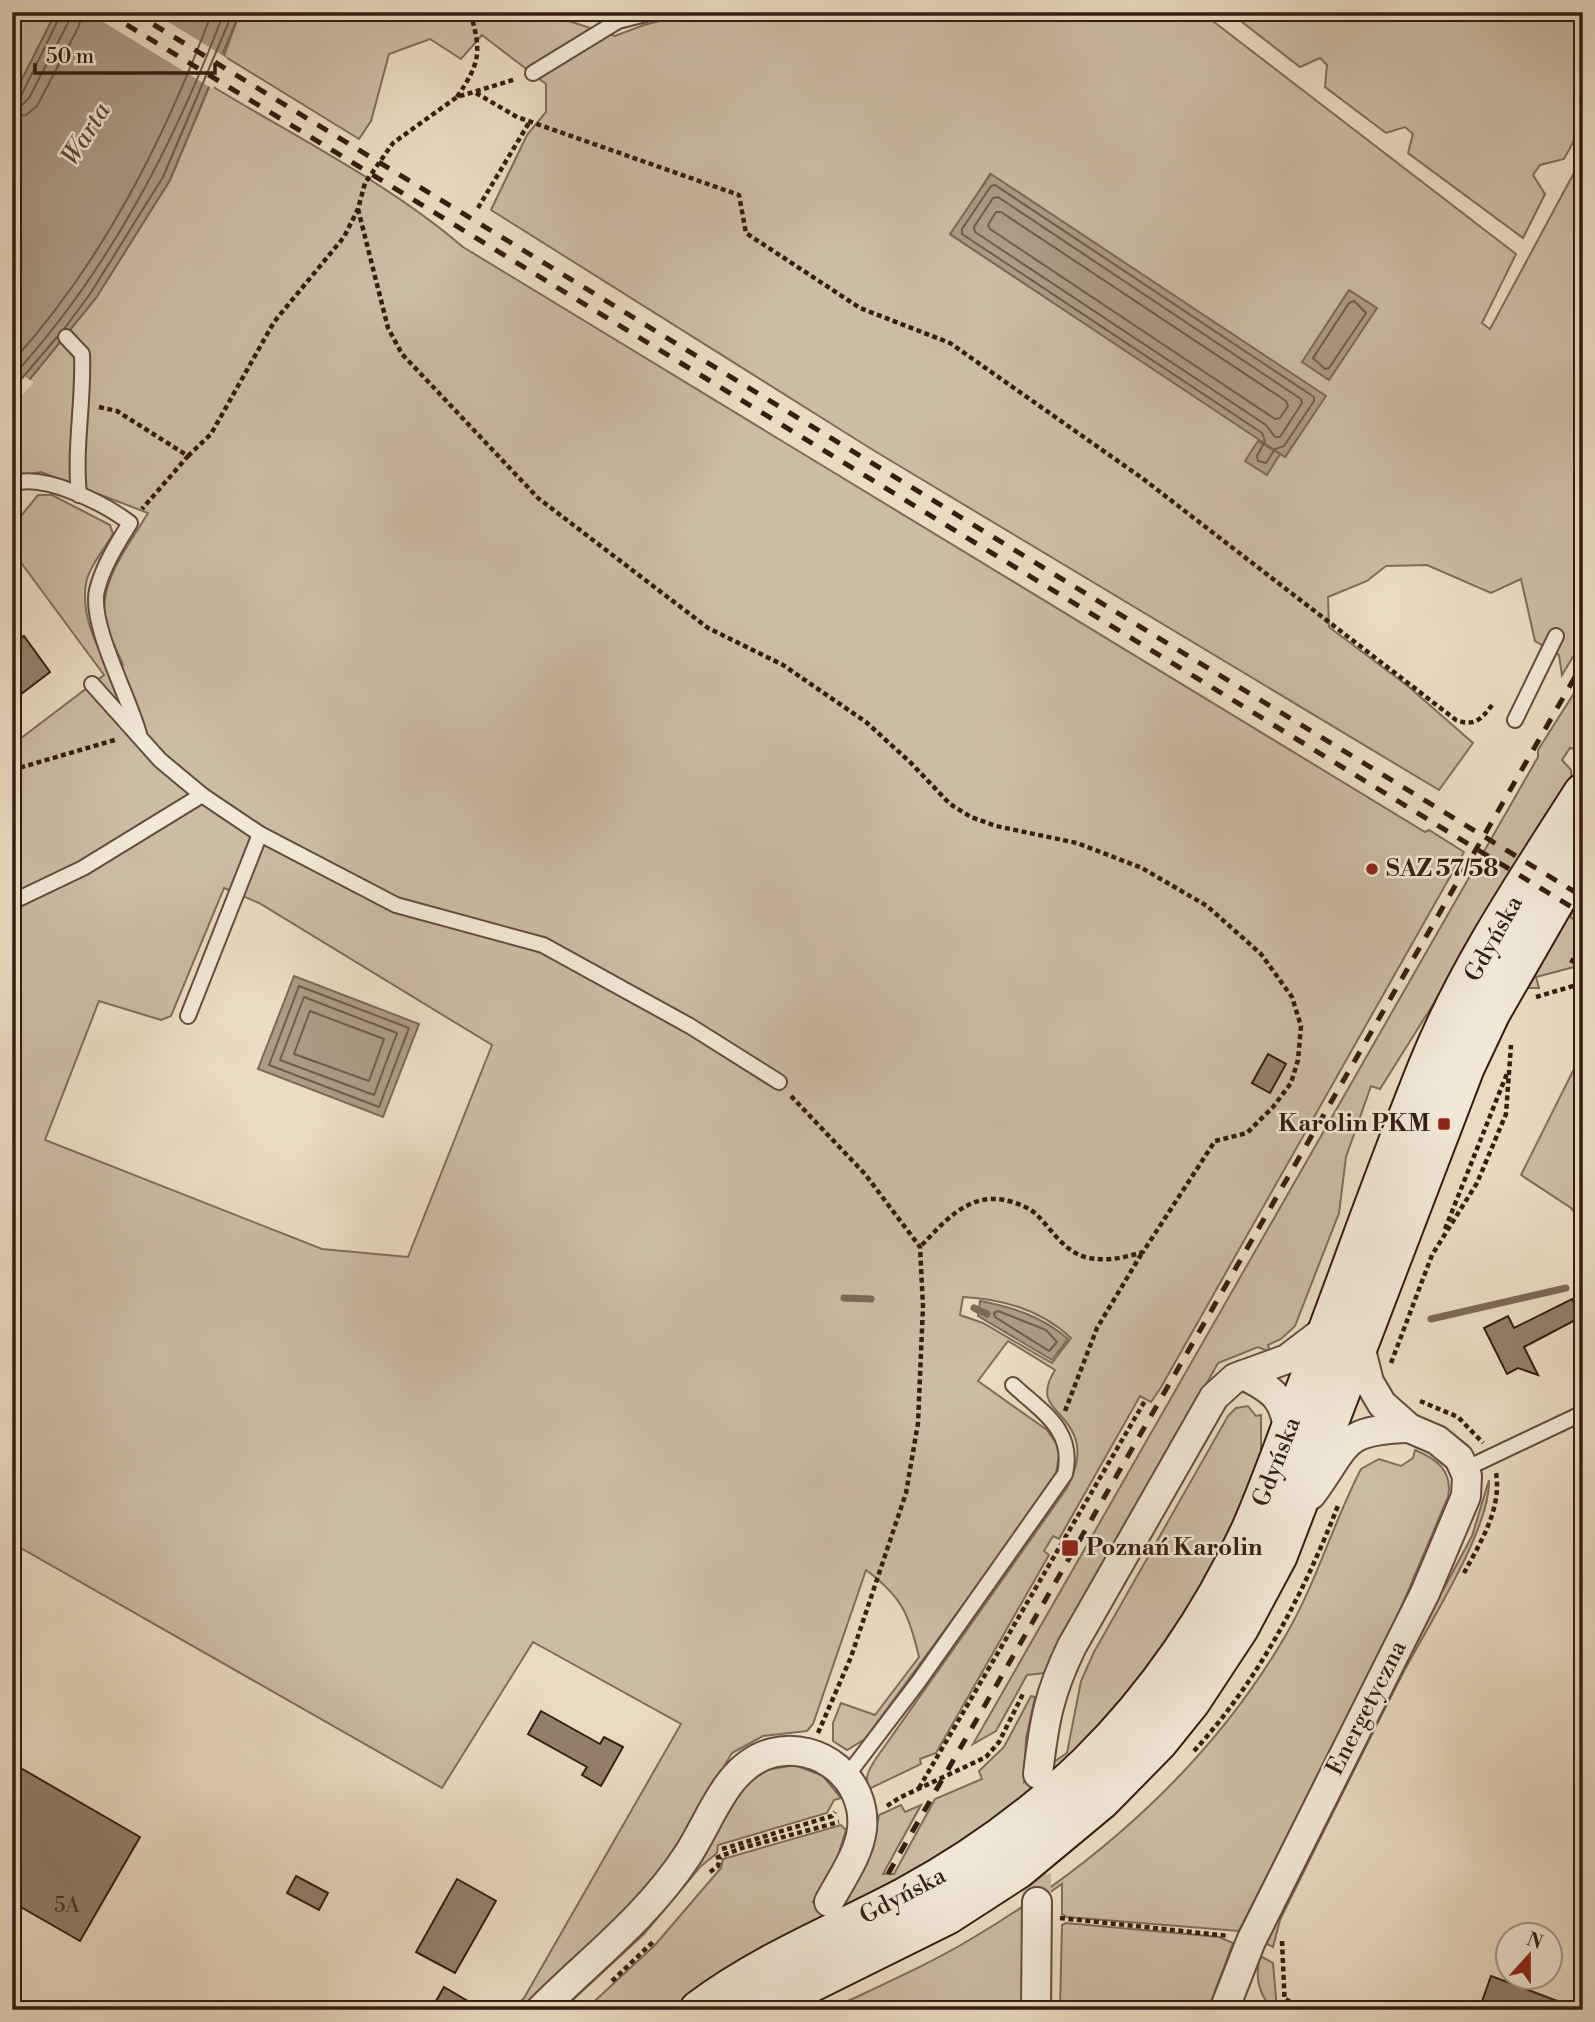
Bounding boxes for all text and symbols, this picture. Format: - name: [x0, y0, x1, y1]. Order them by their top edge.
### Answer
- scale bar: [35, 32, 215, 76]
- text: 50 m: [46, 44, 94, 70]
- water label: Warta: [54, 96, 118, 171]
- place label: SAZ 57/58: [1386, 854, 1499, 884]
- marker: SAZ 57/58: [1364, 861, 1380, 877]
- street label: Gdyńska: [1458, 890, 1530, 987]
- place label: Karolin PKM: [1278, 1109, 1430, 1139]
- marker: Karolin PKM: [1436, 1116, 1452, 1132]
- street label: Gdyńska: [1246, 1412, 1308, 1511]
- place label: Poznań Karolin: [1086, 1533, 1263, 1563]
- marker: Poznań Karolin: [1060, 1538, 1080, 1558]
- street label: Energetyczna: [1320, 1635, 1414, 1780]
- street label: Gdyńska: [855, 1860, 952, 1931]
- house number: 5A: [54, 1893, 81, 1919]
- north arrow: [1494, 1920, 1564, 1990]
- text: N: [1523, 1927, 1546, 1955]

